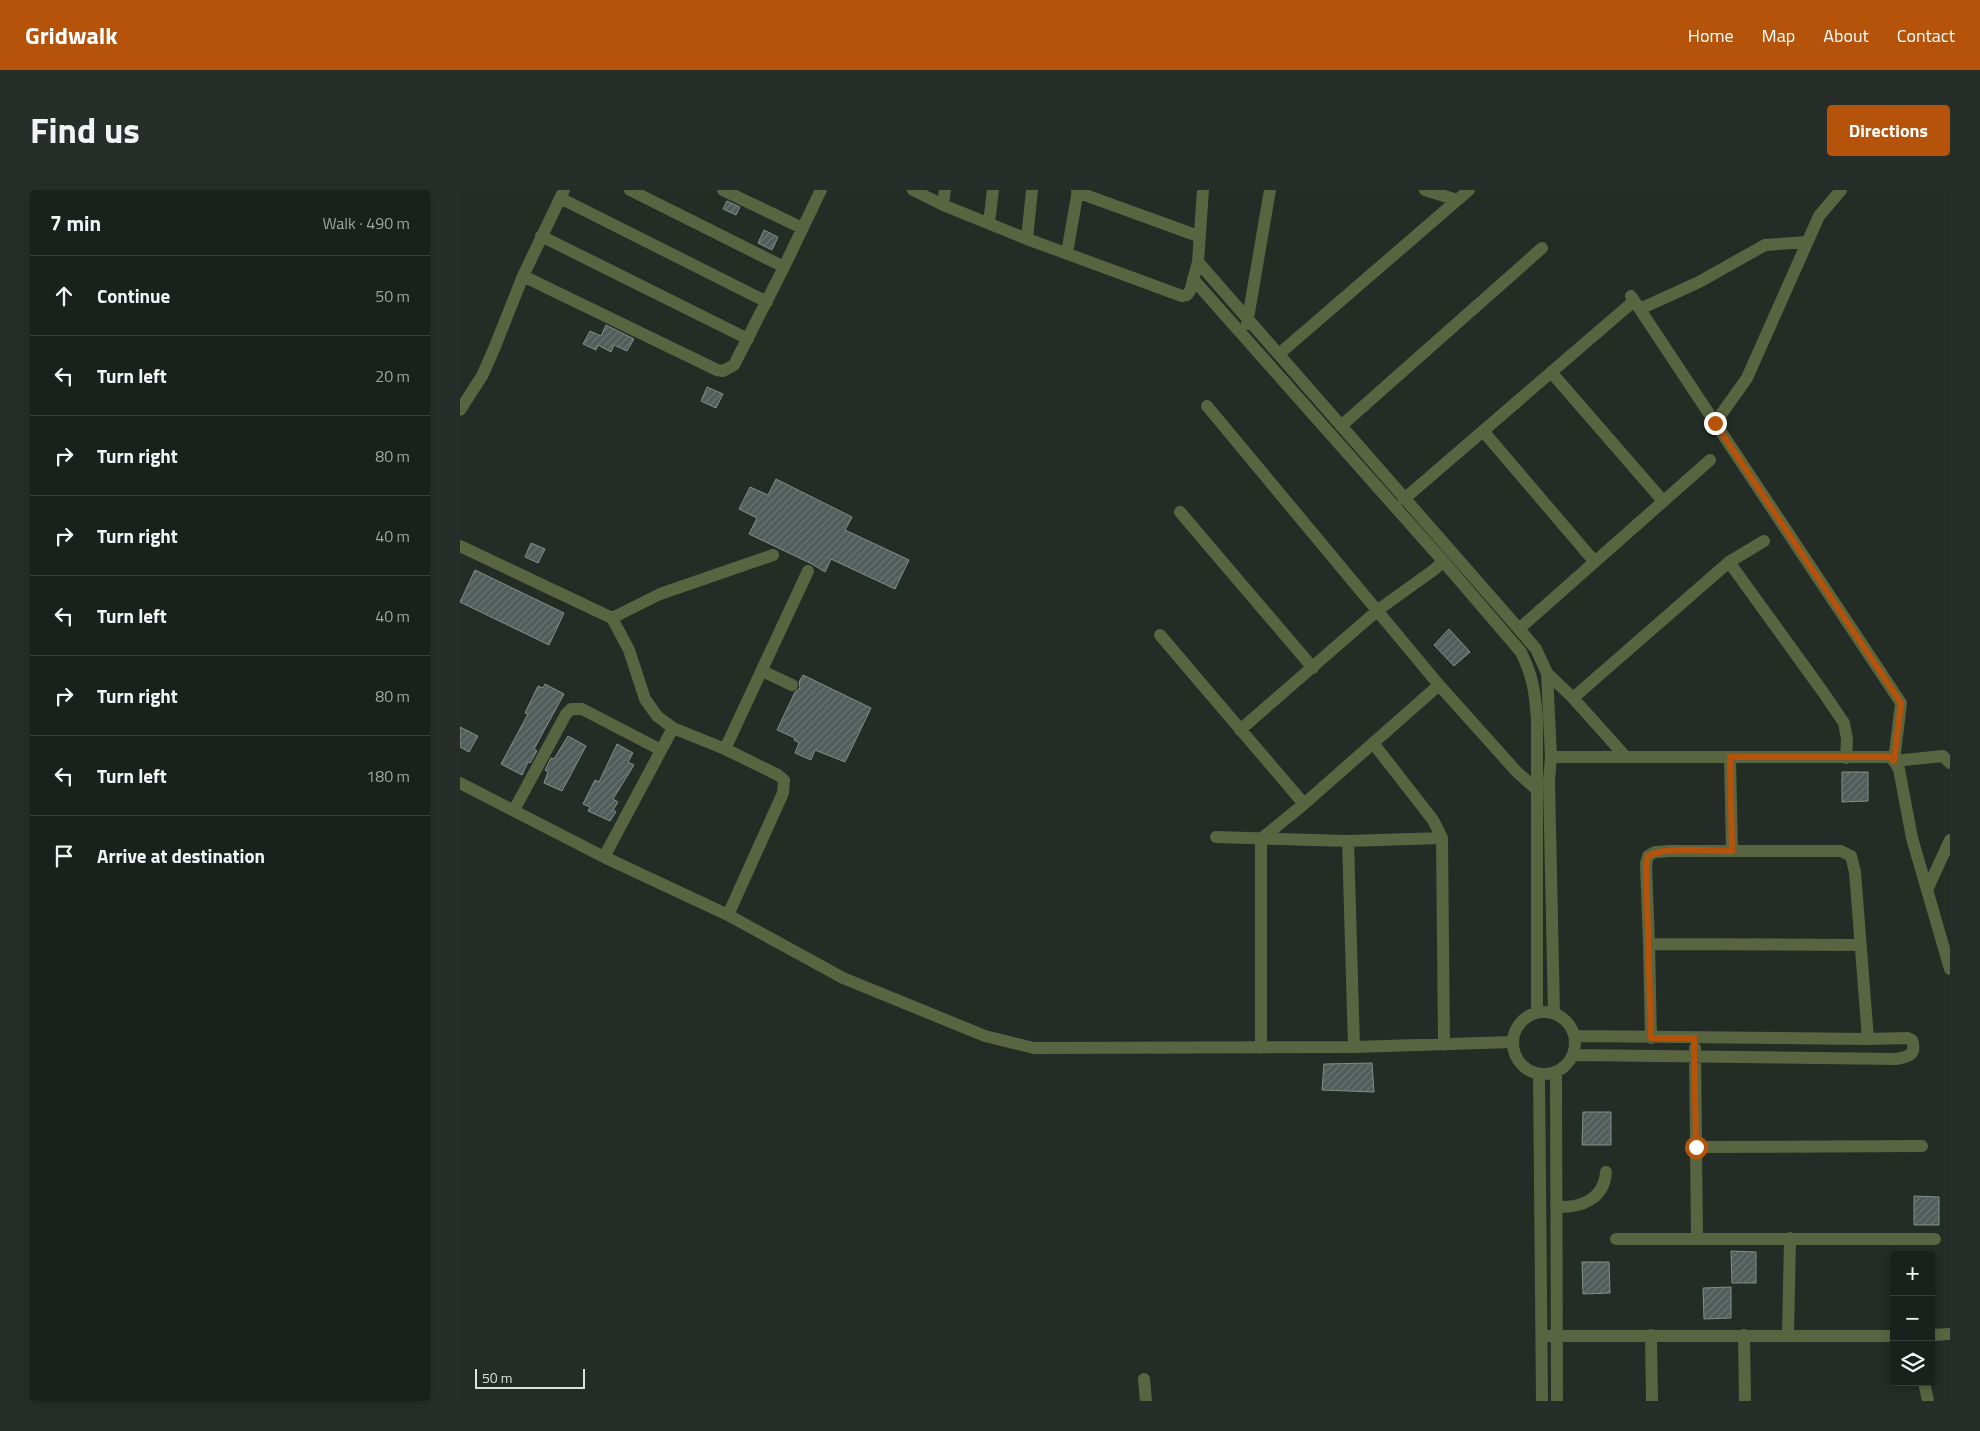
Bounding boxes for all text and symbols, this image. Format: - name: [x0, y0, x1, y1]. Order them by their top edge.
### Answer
- text: Gridwalk: [25, 17, 118, 53]
- text: Home: [1688, 22, 1734, 49]
- text: Map: [1762, 22, 1795, 49]
- text: About: [1823, 22, 1869, 49]
- text: Contact: [1897, 22, 1955, 49]
- text: Find us: [30, 103, 140, 157]
- button: Directions: [1827, 105, 1950, 156]
- text: 7 min: [50, 207, 101, 239]
- text: Walk · 490 m: [322, 211, 410, 235]
- text: Continue: [97, 281, 170, 310]
- icon: ahead: [50, 282, 78, 310]
- text: 50 m: [375, 284, 410, 308]
- text: Turn left: [97, 361, 167, 390]
- icon: left: [50, 362, 78, 390]
- text: 20 m: [375, 364, 410, 388]
- route end: [1704, 412, 1727, 435]
- text: Turn right: [97, 441, 178, 470]
- icon: right: [50, 442, 78, 470]
- text: 80 m: [375, 444, 410, 468]
- text: Turn right: [97, 521, 178, 550]
- icon: right: [50, 522, 78, 550]
- text: 40 m: [375, 524, 410, 548]
- text: Turn left: [97, 601, 167, 630]
- icon: left: [50, 602, 78, 630]
- text: 40 m: [375, 604, 410, 628]
- text: Turn right: [97, 681, 178, 710]
- icon: right: [50, 682, 78, 710]
- text: 80 m: [375, 684, 410, 708]
- text: Turn left: [97, 761, 167, 790]
- icon: left: [50, 762, 78, 790]
- text: 180 m: [366, 764, 410, 788]
- text: Arrive at destination: [97, 841, 265, 870]
- icon: arrive: [50, 842, 78, 870]
- route start: [1685, 1136, 1708, 1159]
- map controls: [1890, 1251, 1935, 1386]
- button: +: [1890, 1251, 1935, 1296]
- button: −: [1890, 1296, 1935, 1341]
- button: layers: [1890, 1341, 1935, 1386]
- scale bar: [475, 1366, 585, 1389]
- text: 50 m: [482, 1367, 512, 1388]

